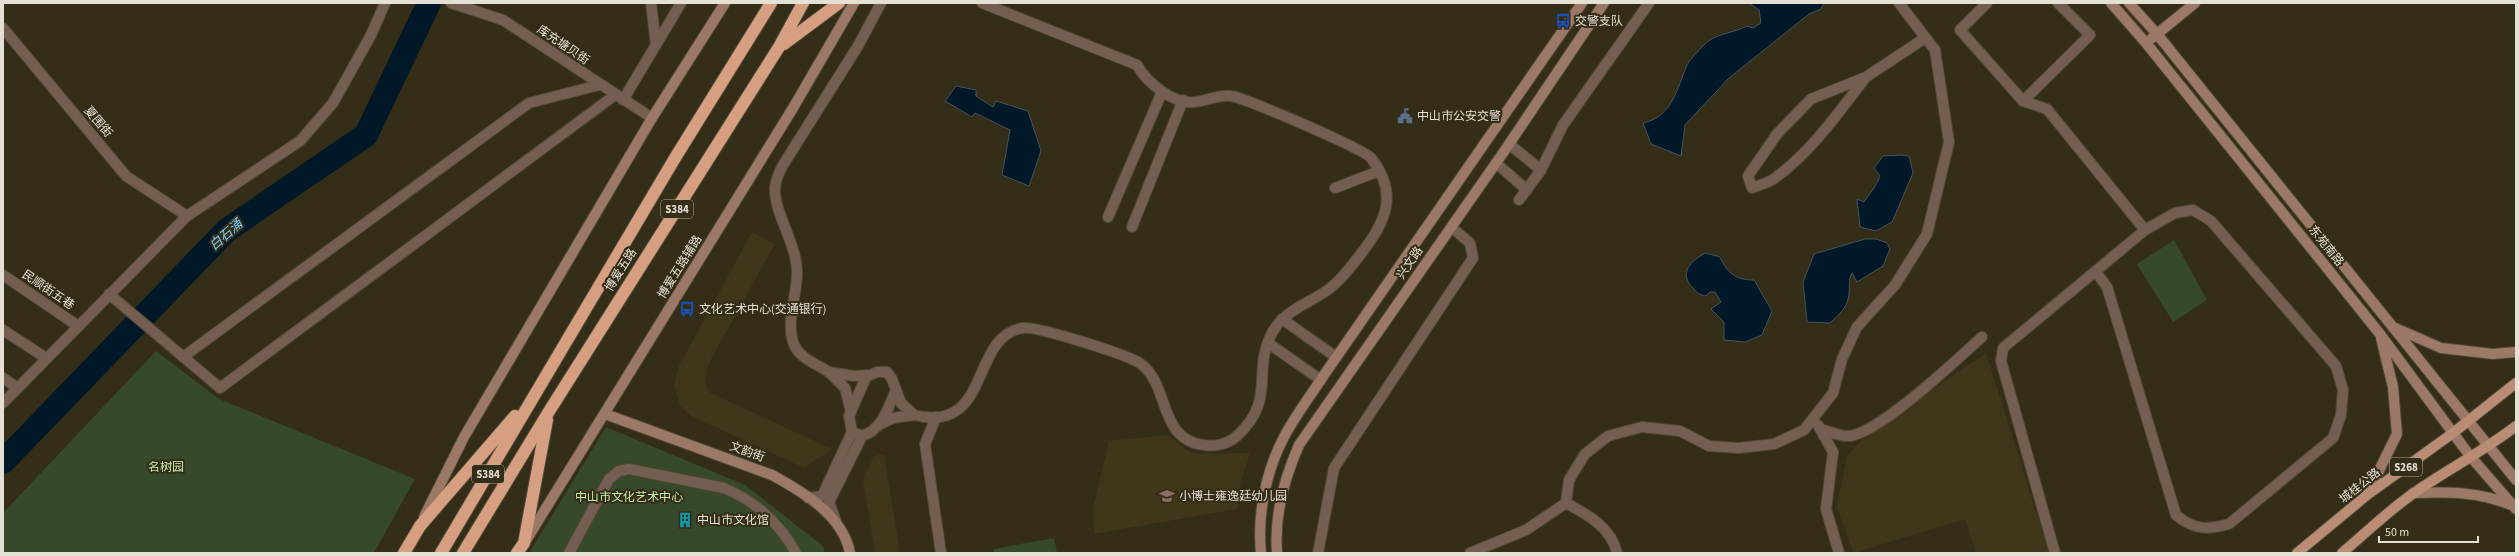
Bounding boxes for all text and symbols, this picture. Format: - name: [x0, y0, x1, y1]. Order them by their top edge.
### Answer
- bus stop icon: 交警支队: [1554, 12, 1572, 30]
- place label: 交警支队: [1575, 13, 1623, 30]
- street label: 库充塘贝街: [533, 21, 593, 69]
- street label: 夏围街: [80, 103, 116, 141]
- public building icon: 中山市公安交警: [1396, 107, 1414, 125]
- place label: 中山市公安交警: [1417, 108, 1501, 125]
- road number: S384: [661, 200, 693, 218]
- water label: 白石涌: [205, 214, 248, 255]
- street label: 东苑南路: [2304, 222, 2348, 270]
- street label: 博爱五路辅路: [654, 232, 706, 302]
- street label: 兴文路: [1393, 243, 1427, 283]
- street label: 博爱五路: [601, 245, 641, 295]
- street label: 民顺街五巷: [18, 266, 78, 314]
- bus stop icon: 文化艺术中心(交通银行): [678, 300, 696, 318]
- place label: 文化艺术中心(交通银行): [699, 301, 826, 318]
- street label: 文韵街: [727, 438, 767, 466]
- road number: S268: [2390, 458, 2422, 476]
- park label: 名树园: [148, 459, 184, 476]
- road number: S384: [472, 465, 504, 483]
- street label: 城桂公路: [2336, 465, 2384, 507]
- school or university icon: 小博士雍逸廷幼儿园: [1158, 487, 1176, 505]
- place label: 小博士雍逸廷幼儿园: [1179, 488, 1287, 505]
- park label: 中山市文化艺术中心: [575, 489, 683, 506]
- building icon: 中山市文化馆: [676, 511, 694, 529]
- place label: 中山市文化馆: [697, 512, 769, 529]
- scale bar: [2379, 518, 2478, 544]
- text: 50 m: [2385, 524, 2409, 541]

